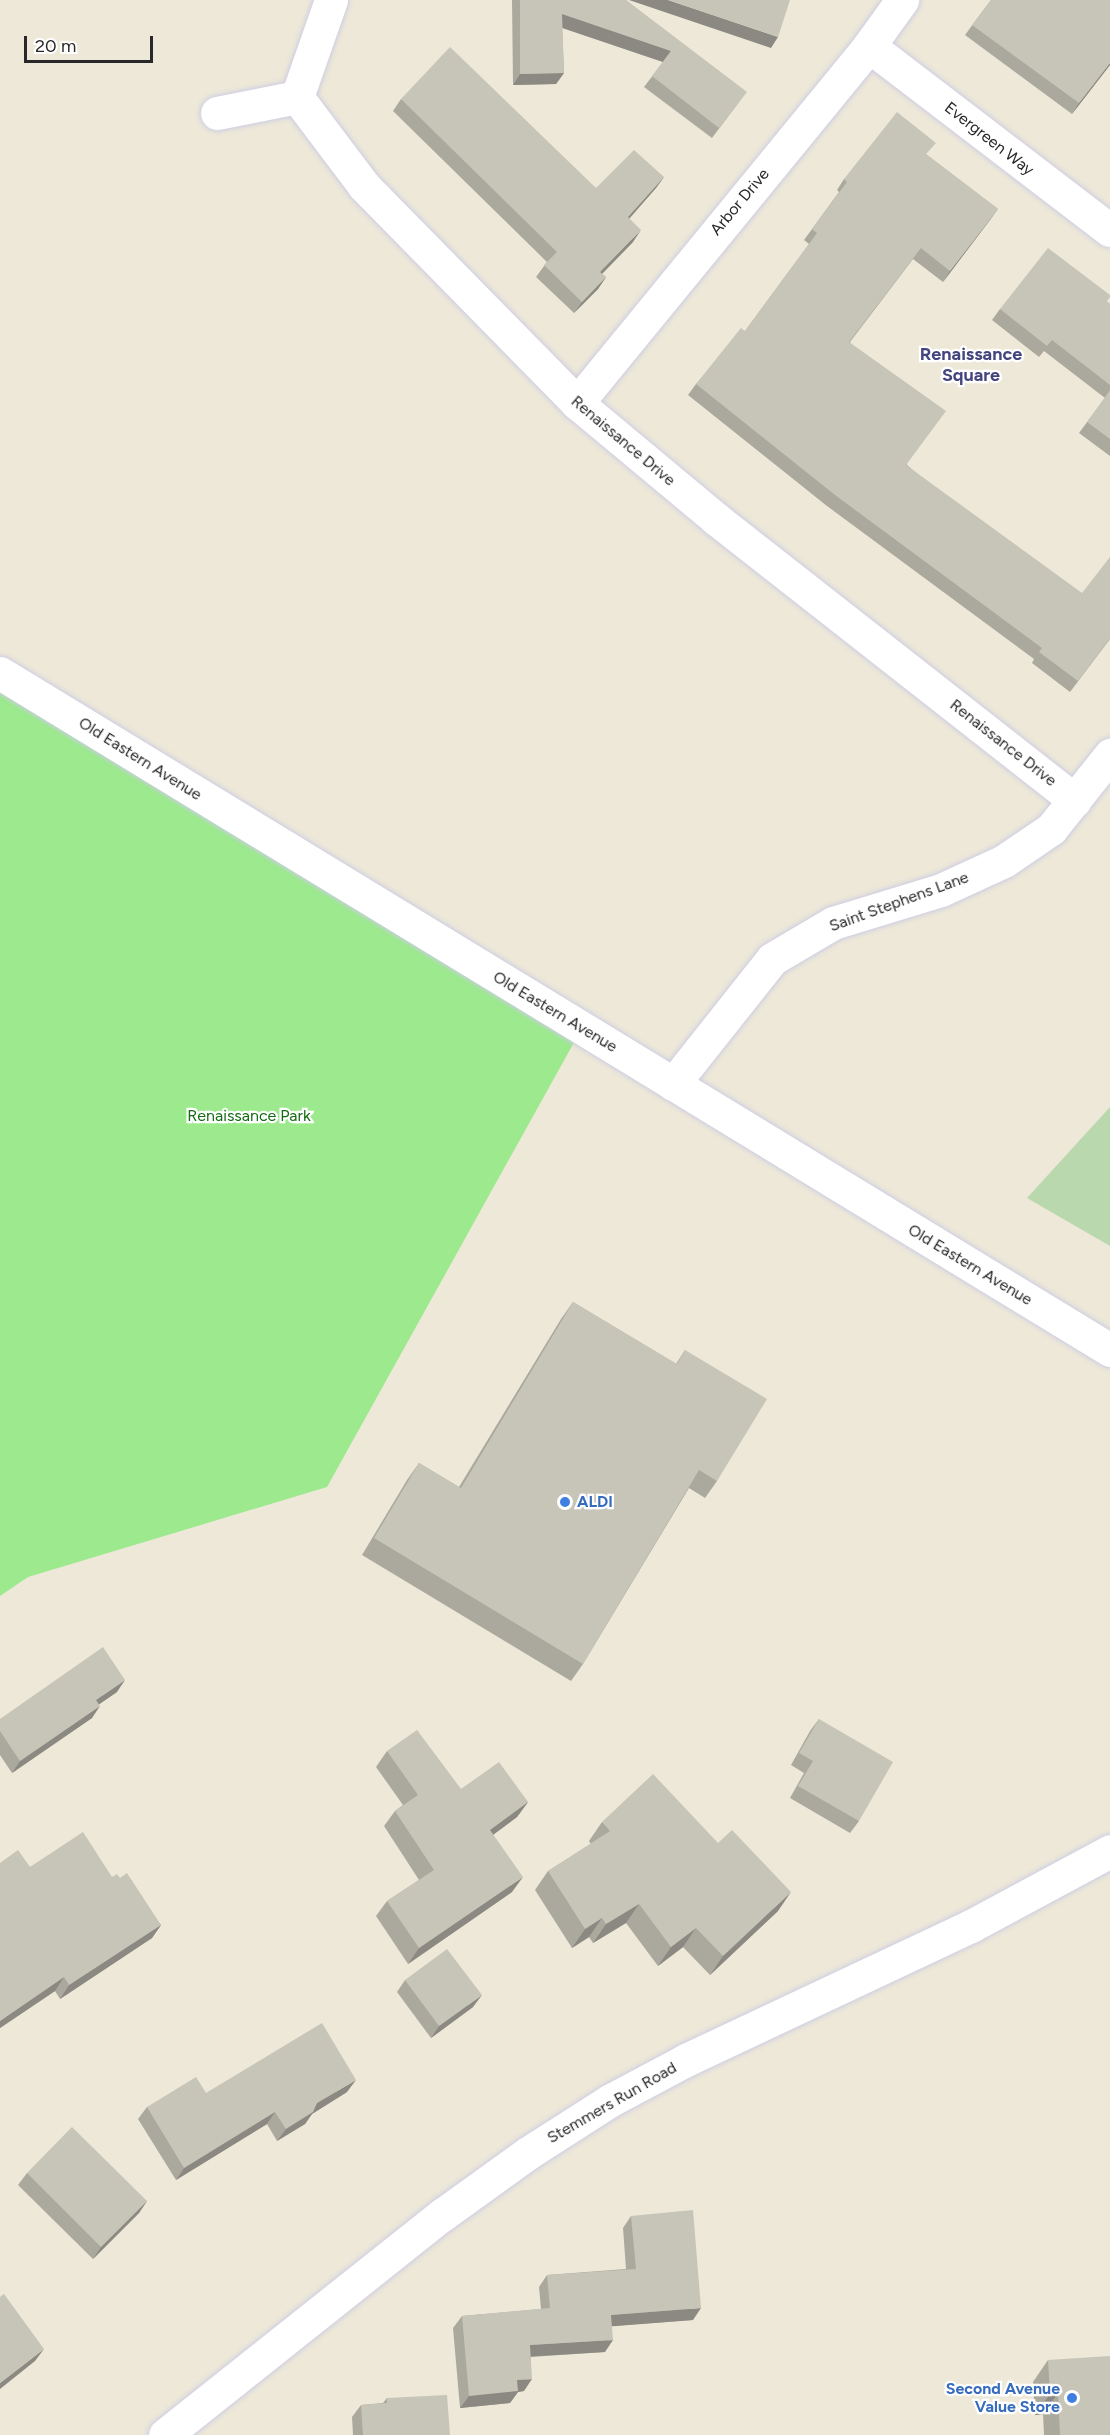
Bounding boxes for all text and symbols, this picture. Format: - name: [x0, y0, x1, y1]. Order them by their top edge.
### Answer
- scale bar: [27, 24, 156, 62]
- text: 20 m: [35, 35, 76, 57]
- street label: Evergreen Way: [941, 98, 1037, 180]
- street label: Arbor Drive: [707, 165, 773, 239]
- district label: Renaissance Square: [920, 344, 1022, 386]
- street label: Renaissance Drive: [567, 392, 679, 490]
- street label: Renaissance Drive: [946, 695, 1060, 791]
- street label: Old Eastern Avenue: [75, 713, 205, 805]
- street label: Saint Stephens Lane: [827, 868, 971, 936]
- street label: Old Eastern Avenue: [489, 967, 621, 1057]
- park label: Renaissance Park: [187, 1106, 311, 1126]
- street label: Old Eastern Avenue: [904, 1220, 1036, 1310]
- place label: ALDI: [577, 1492, 613, 1512]
- marker: ALDI: [558, 1495, 572, 1509]
- street label: Stemmers Run Road: [544, 2058, 680, 2148]
- place label: Second Avenue Value Store: [946, 2379, 1060, 2417]
- marker: Second Avenue Value Store: [1065, 2391, 1079, 2405]

